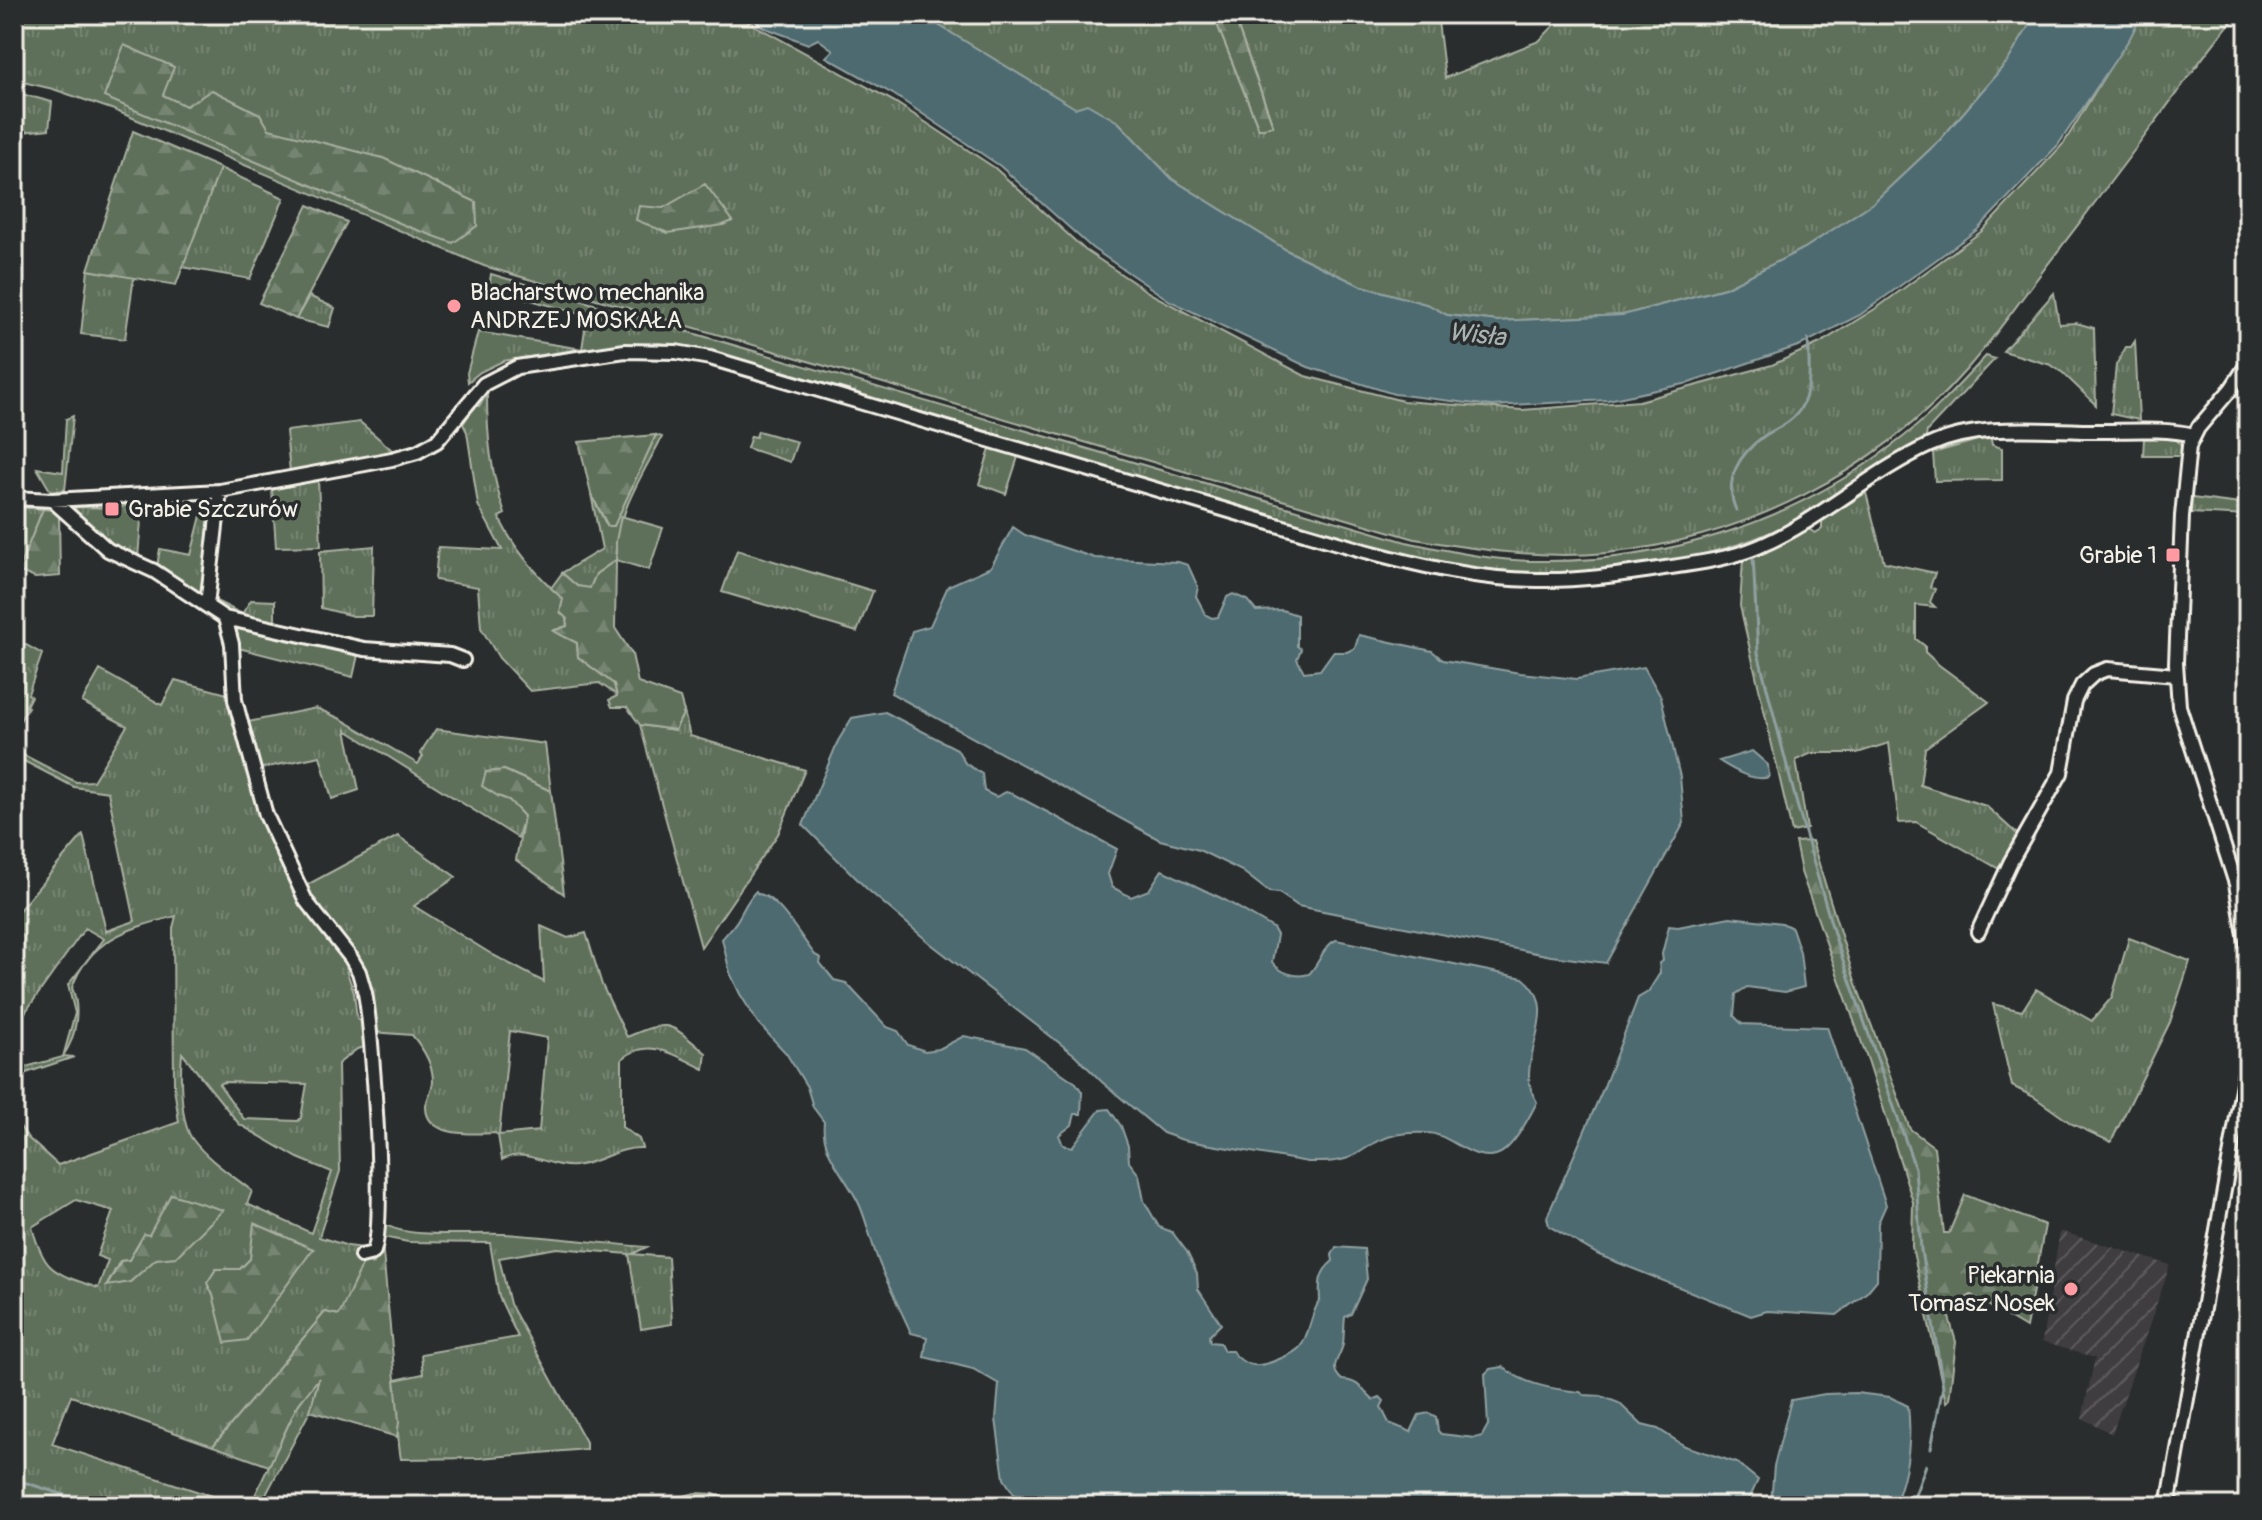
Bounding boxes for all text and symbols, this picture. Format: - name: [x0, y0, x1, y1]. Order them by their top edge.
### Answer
- place label: Blacharstwo mechanika ANDRZEJ MOSKAŁA: [470, 278, 704, 335]
- marker: Blacharstwo mechanika ANDRZEJ MOSKAŁA: [445, 297, 463, 315]
- water label: Wisła: [1447, 316, 1509, 354]
- place label: Grabie Szczurów: [128, 495, 298, 524]
- marker: Grabie Szczurów: [103, 500, 121, 518]
- place label: Grabie 1: [2079, 541, 2157, 570]
- marker: Grabie 1: [2164, 546, 2182, 564]
- place label: Piekarnia Tomasz Nosek: [1908, 1261, 2055, 1318]
- marker: Piekarnia Tomasz Nosek: [2062, 1280, 2080, 1298]

